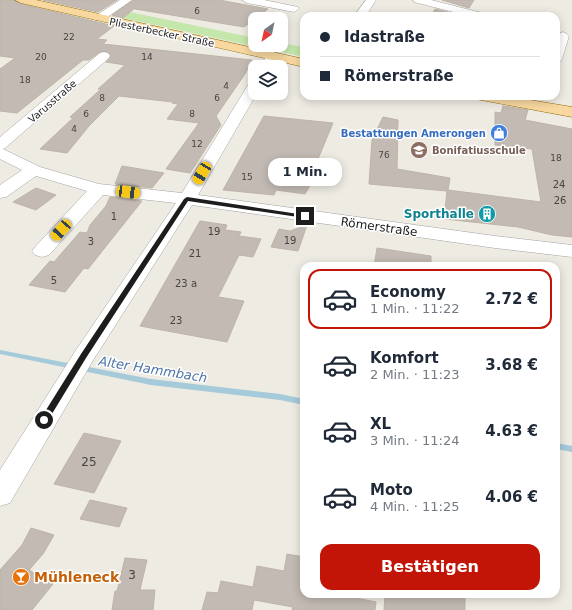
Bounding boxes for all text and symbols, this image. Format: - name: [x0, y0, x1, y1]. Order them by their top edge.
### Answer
- house number: 6: [194, 6, 200, 16]
- north arrow: [248, 12, 288, 52]
- map controls: [248, 12, 288, 100]
- street label: Pliesterbecker Straße: [108, 16, 215, 49]
- text: Idastraße: [344, 28, 425, 46]
- house number: 22: [63, 32, 75, 42]
- house number: 20: [35, 52, 47, 62]
- house number: 14: [141, 52, 153, 62]
- button: layers: [248, 60, 288, 100]
- text: Römerstraße: [344, 67, 454, 85]
- house number: 18: [19, 75, 31, 85]
- street label: Varusstraße: [26, 78, 78, 125]
- house number: 4: [223, 81, 229, 91]
- house number: 8: [99, 93, 105, 103]
- house number: 6: [214, 93, 220, 103]
- house number: 6: [83, 109, 89, 119]
- house number: 8: [189, 109, 195, 119]
- shop icon: Bestattungen Amerongen: [489, 123, 509, 143]
- house number: 4: [71, 124, 77, 134]
- place label: Bestattungen Amerongen: [341, 128, 486, 139]
- house number: 12: [191, 139, 203, 149]
- school or university icon: Bonifatiusschule: [409, 140, 429, 160]
- place label: Bonifatiusschule: [432, 145, 526, 156]
- house number: 76: [378, 150, 390, 160]
- house number: 18: [550, 153, 562, 163]
- callout: 1 Min.: [268, 158, 342, 186]
- car: [191, 160, 213, 186]
- text: 1 Min.: [282, 164, 328, 179]
- house number: 15: [241, 172, 253, 182]
- house number: 24: [553, 179, 565, 190]
- car: [115, 185, 141, 199]
- house number: 26: [554, 195, 566, 206]
- building icon: Sporthalle: [477, 204, 497, 224]
- route end: [296, 207, 314, 225]
- place label: Sporthalle: [404, 207, 474, 221]
- house number: 1: [111, 211, 117, 222]
- street label: Römerstraße: [340, 215, 418, 239]
- car: [49, 217, 73, 243]
- house number: 19: [208, 226, 220, 237]
- house number: 19: [284, 235, 296, 246]
- house number: 3: [88, 236, 94, 247]
- house number: 21: [189, 248, 201, 259]
- house number: 5: [51, 275, 57, 286]
- house number: 23 a: [175, 278, 197, 289]
- icon: car: [322, 281, 358, 317]
- text: Economy: [370, 283, 446, 301]
- text: 2.72 €: [485, 290, 538, 308]
- text: 1 Min. · 11:22: [370, 301, 459, 316]
- house number: 23: [170, 315, 182, 326]
- icon: car: [322, 347, 358, 383]
- text: Komfort: [370, 349, 439, 367]
- water label: Alter Hammbach: [97, 353, 208, 385]
- text: 3.68 €: [485, 356, 538, 374]
- text: 2 Min. · 11:23: [370, 367, 459, 382]
- route start: [35, 411, 53, 429]
- icon: car: [322, 413, 358, 449]
- text: XL: [370, 415, 391, 433]
- text: 4.63 €: [485, 422, 538, 440]
- text: 3 Min. · 11:24: [370, 433, 459, 448]
- house number: 25: [81, 455, 97, 469]
- icon: car: [322, 479, 358, 515]
- text: Moto: [370, 481, 413, 499]
- text: 4.06 €: [485, 488, 538, 506]
- text: 4 Min. · 11:25: [370, 499, 459, 514]
- button: Bestätigen: [320, 544, 540, 590]
- bar icon: Mühleneck: [11, 567, 31, 587]
- house number: 3: [128, 568, 136, 582]
- place label: Mühleneck: [34, 569, 120, 585]

